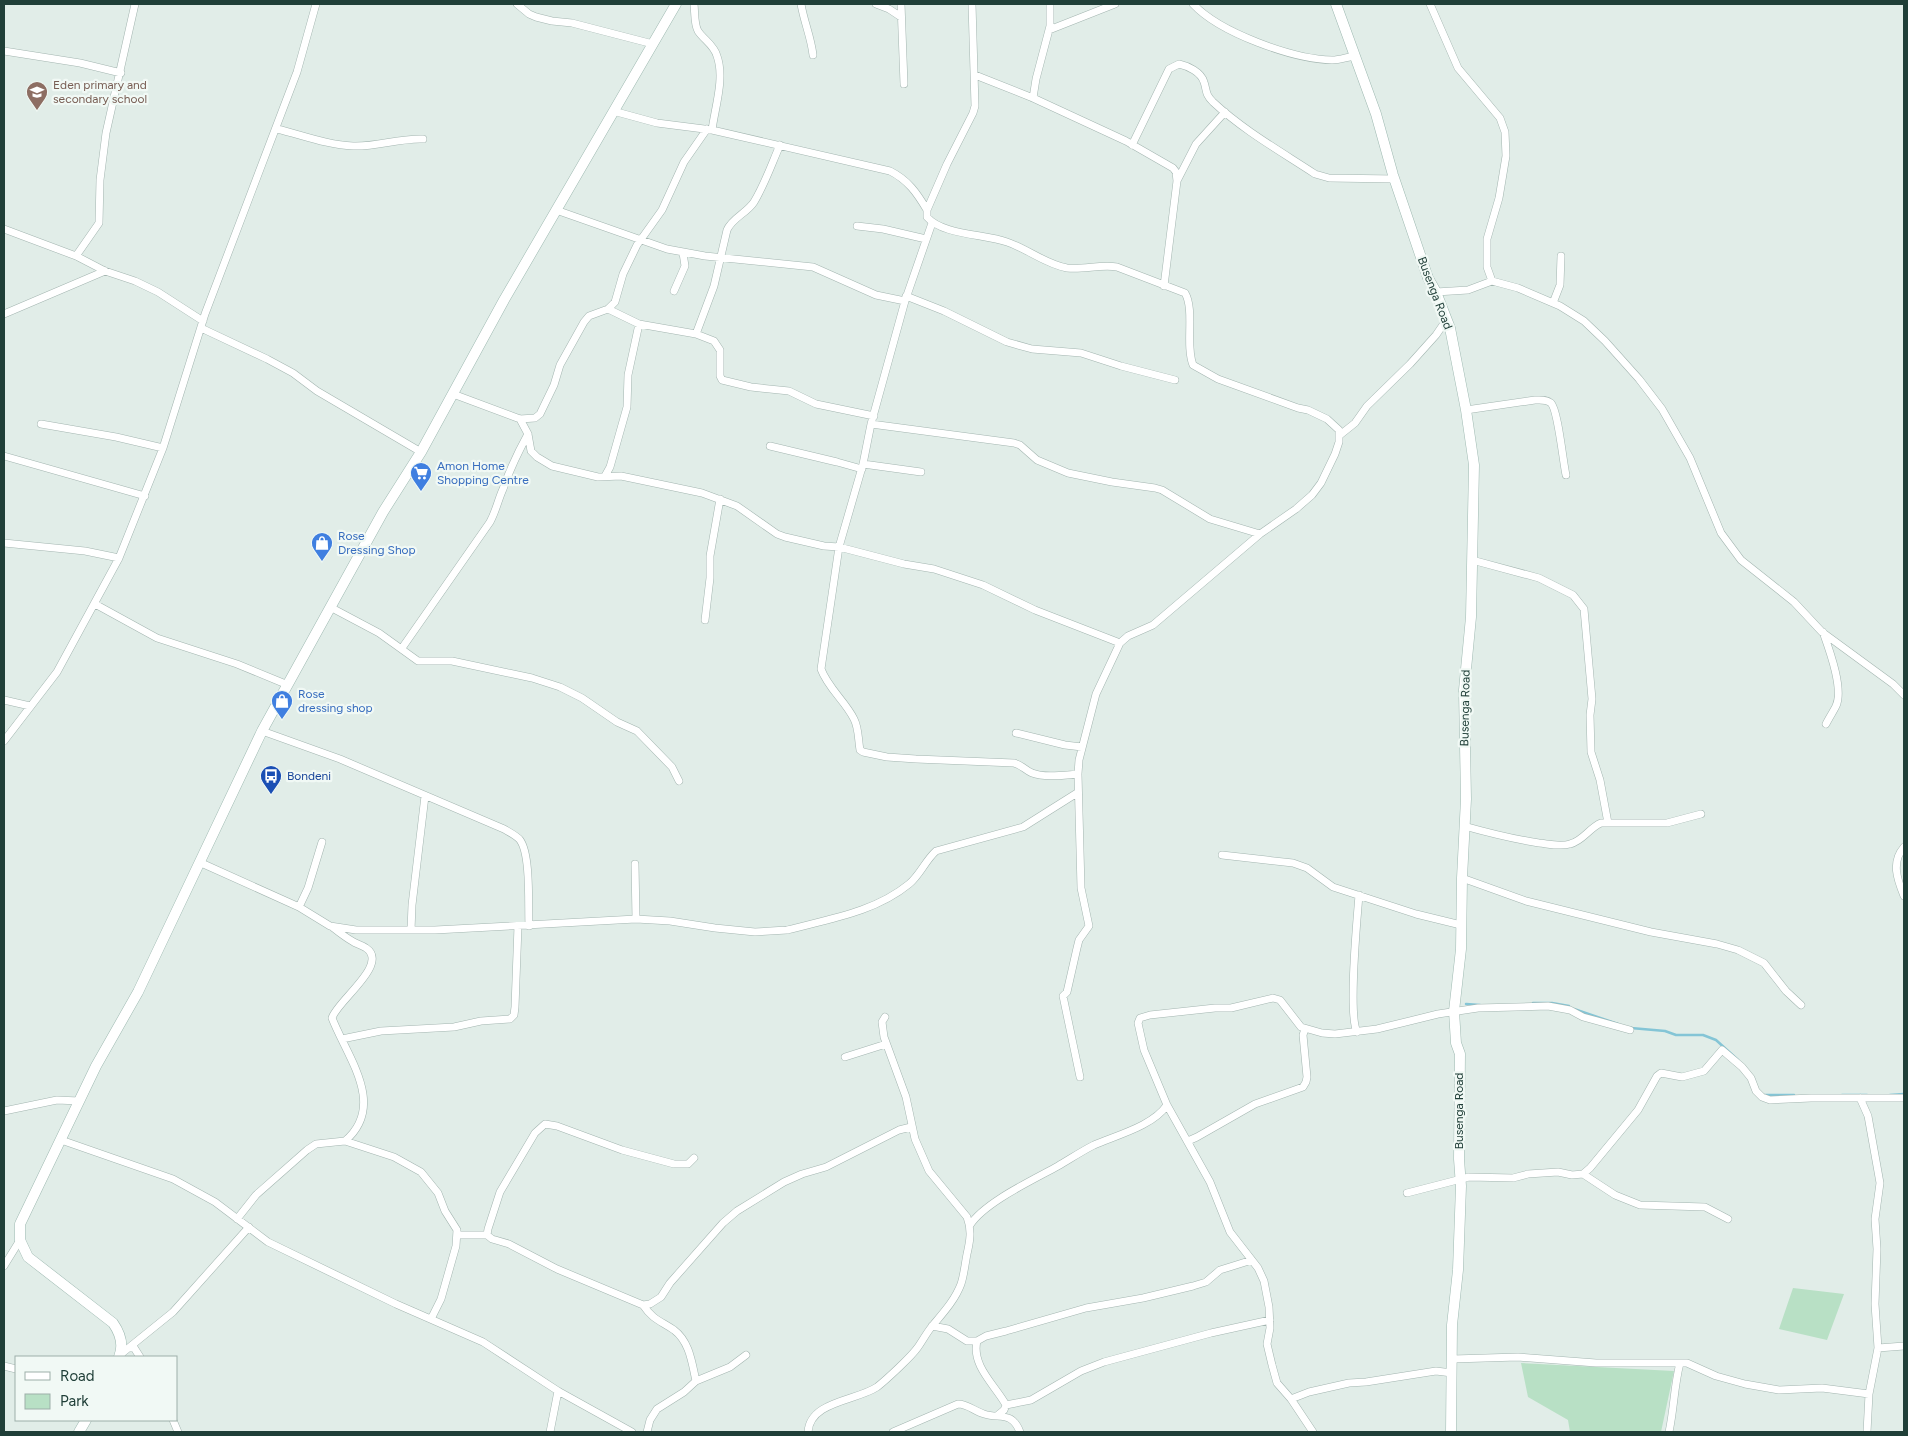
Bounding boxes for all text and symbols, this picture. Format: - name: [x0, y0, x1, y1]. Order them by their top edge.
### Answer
- place label: Eden primary and secondary school: [53, 78, 147, 106]
- school or university icon: Eden primary and secondary school: [25, 80, 49, 111]
- street label: Busenga Road: [1415, 255, 1455, 331]
- place label: Amon Home Shopping Centre: [437, 459, 529, 487]
- supermarket icon: Amon Home Shopping Centre: [409, 461, 433, 492]
- place label: Rose Dressing Shop: [338, 529, 416, 557]
- shop icon: Rose Dressing Shop: [310, 531, 334, 562]
- street label: Busenga Road: [1457, 670, 1473, 746]
- place label: Rose dressing shop: [298, 687, 373, 715]
- shop icon: Rose dressing shop: [270, 689, 294, 720]
- bus stop icon: Bondeni: [259, 764, 283, 795]
- place label: Bondeni: [287, 769, 331, 783]
- street label: Busenga Road: [1452, 1073, 1466, 1149]
- legend: [15, 1356, 178, 1421]
- text: Road: [60, 1367, 95, 1385]
- text: Park: [60, 1392, 89, 1410]

